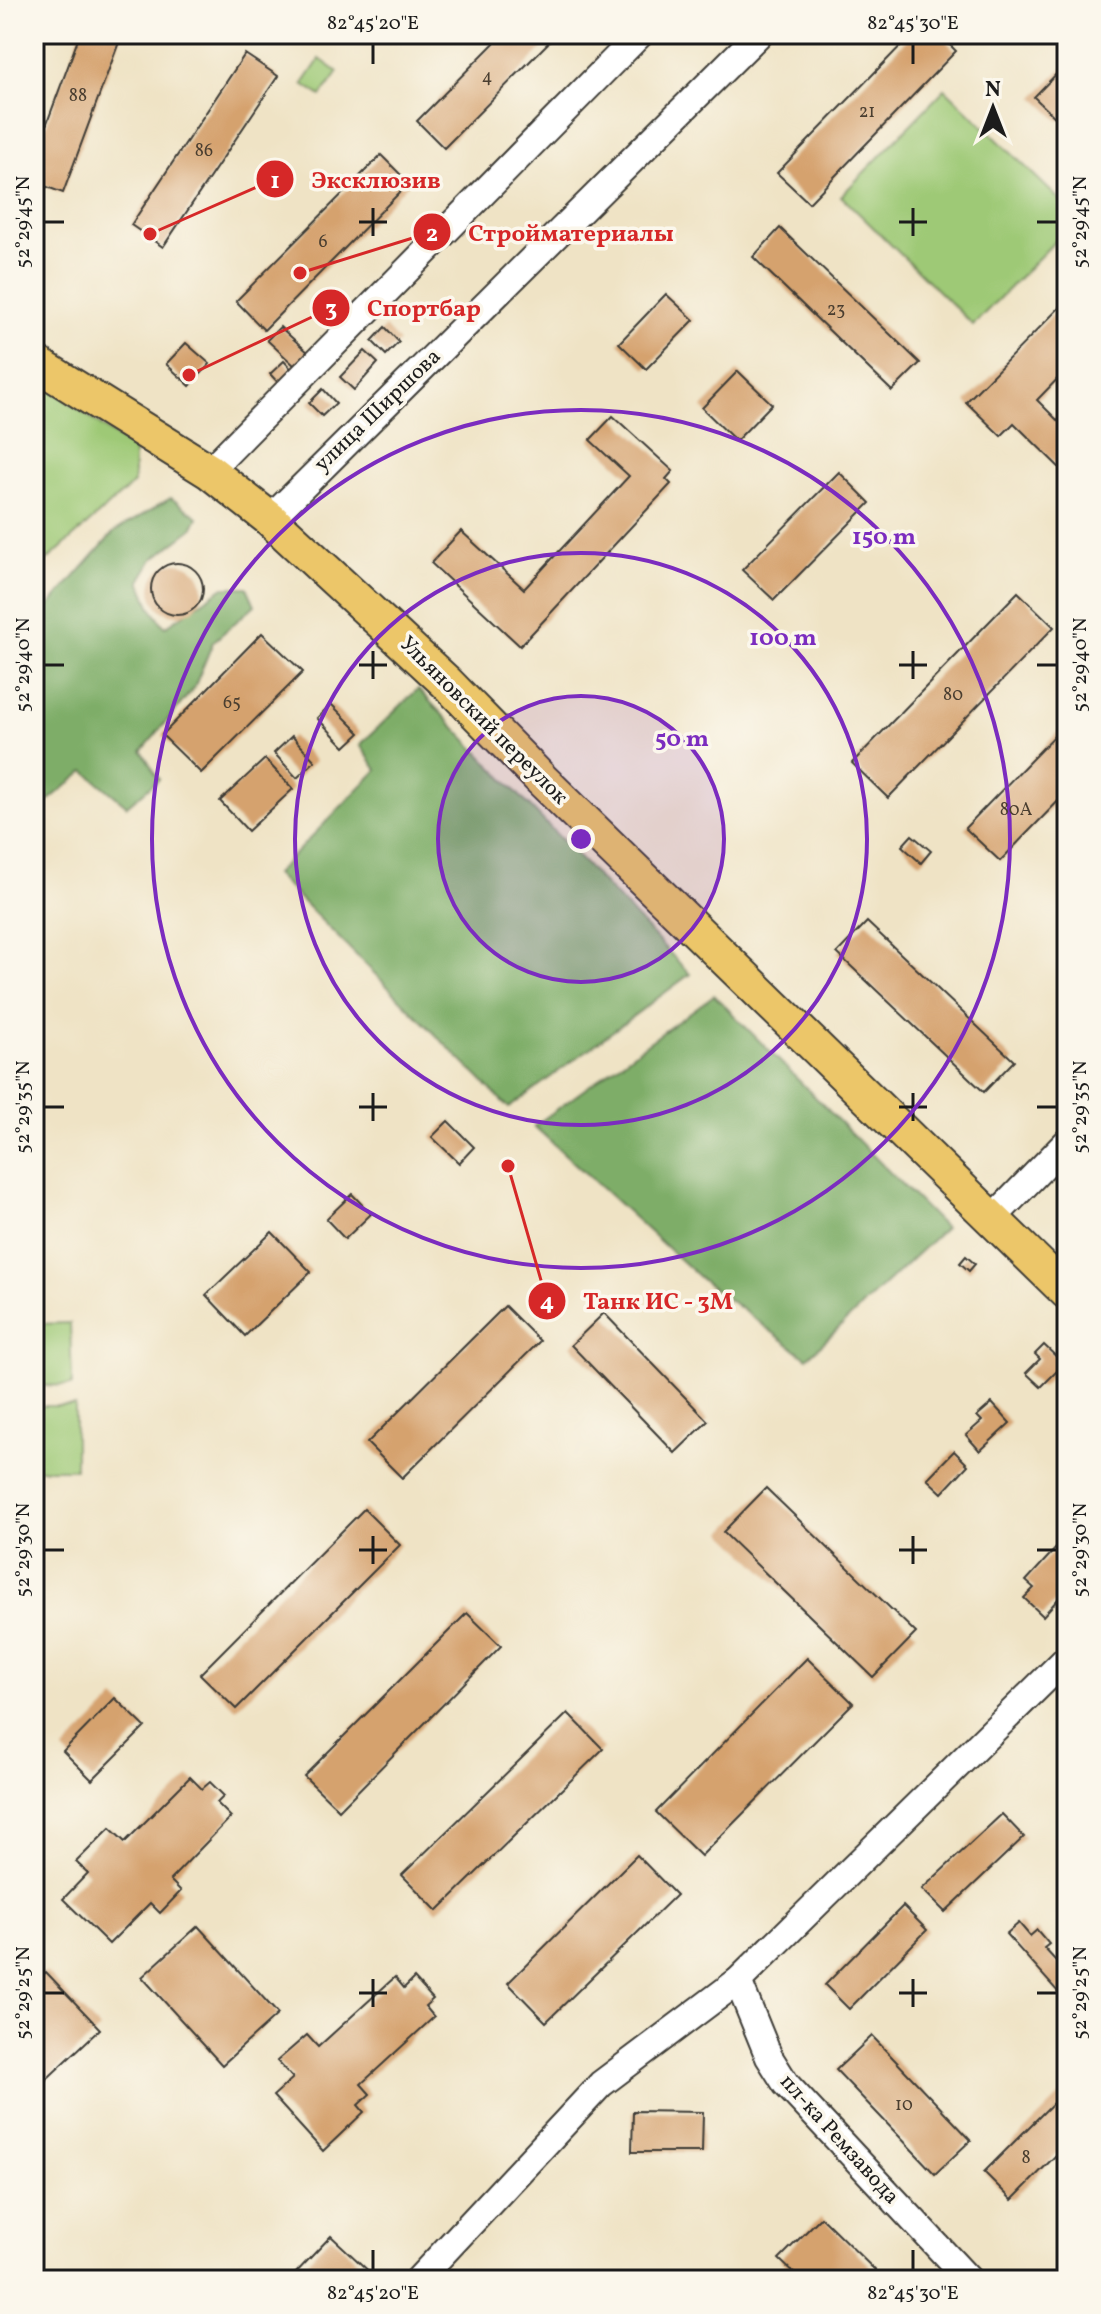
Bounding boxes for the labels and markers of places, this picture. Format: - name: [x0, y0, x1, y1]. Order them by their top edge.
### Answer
- callout: Эксклюзив: [255, 155, 456, 203]
- callout: Стройматериалы: [412, 208, 689, 256]
- callout: Спортбар: [311, 284, 497, 332]
- centre of rings: [567, 825, 595, 853]
- callout: Танк ИС - 3М: [527, 1277, 750, 1325]

